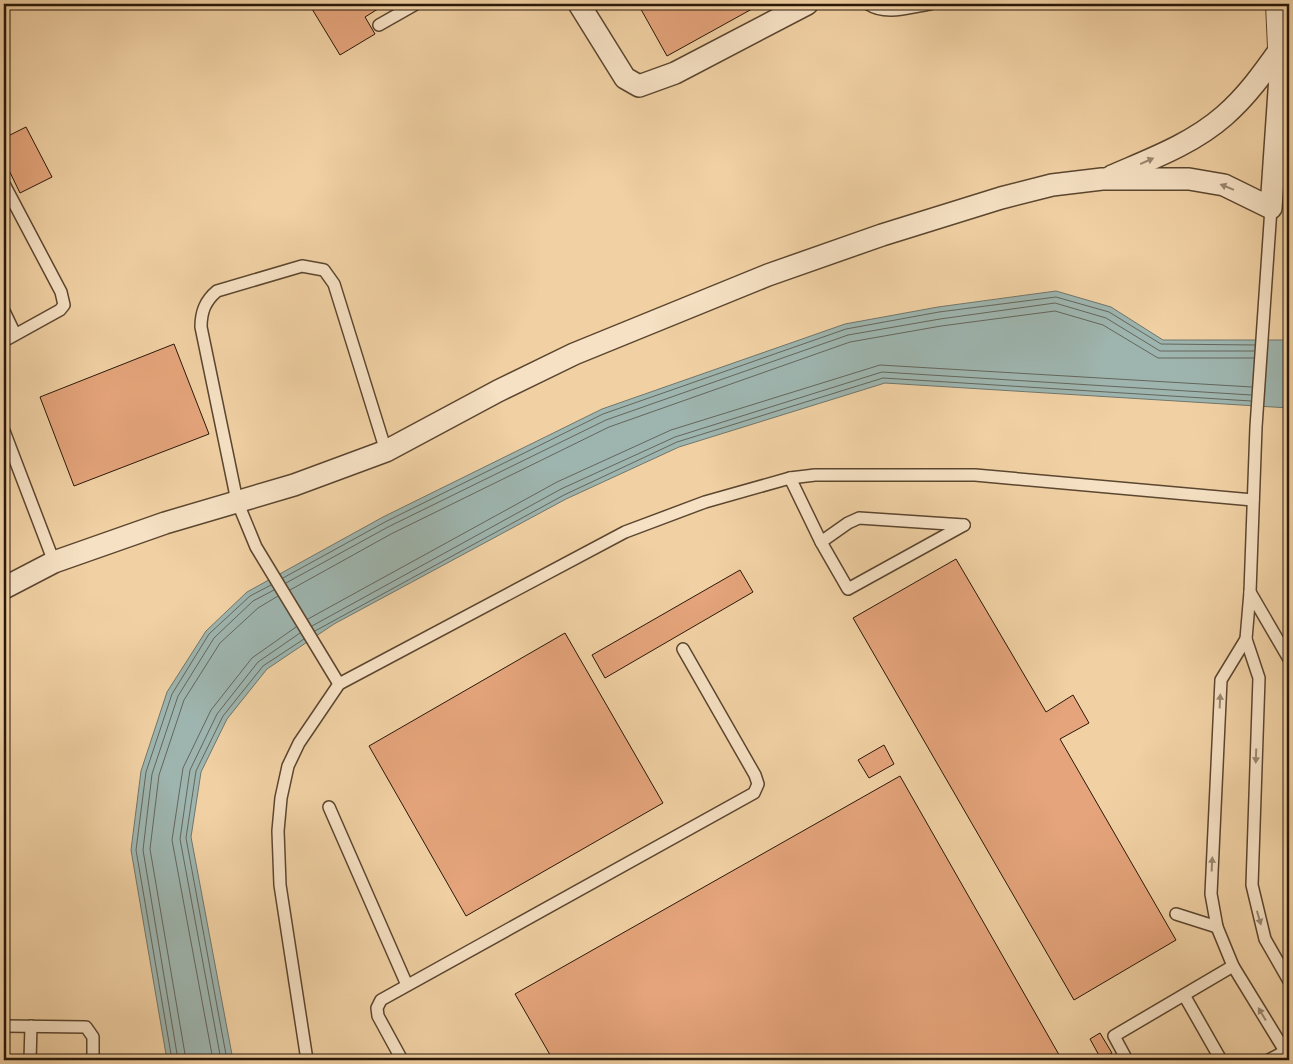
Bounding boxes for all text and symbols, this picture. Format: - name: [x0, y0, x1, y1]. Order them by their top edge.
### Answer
- one-way arrow: [1140, 156, 1154, 164]
- one-way arrow: [1219, 183, 1234, 191]
- one-way arrow: [1217, 693, 1225, 709]
- one-way arrow: [1252, 748, 1260, 764]
- one-way arrow: [1209, 855, 1217, 871]
- one-way arrow: [1255, 910, 1263, 925]
- one-way arrow: [1258, 1008, 1267, 1021]

